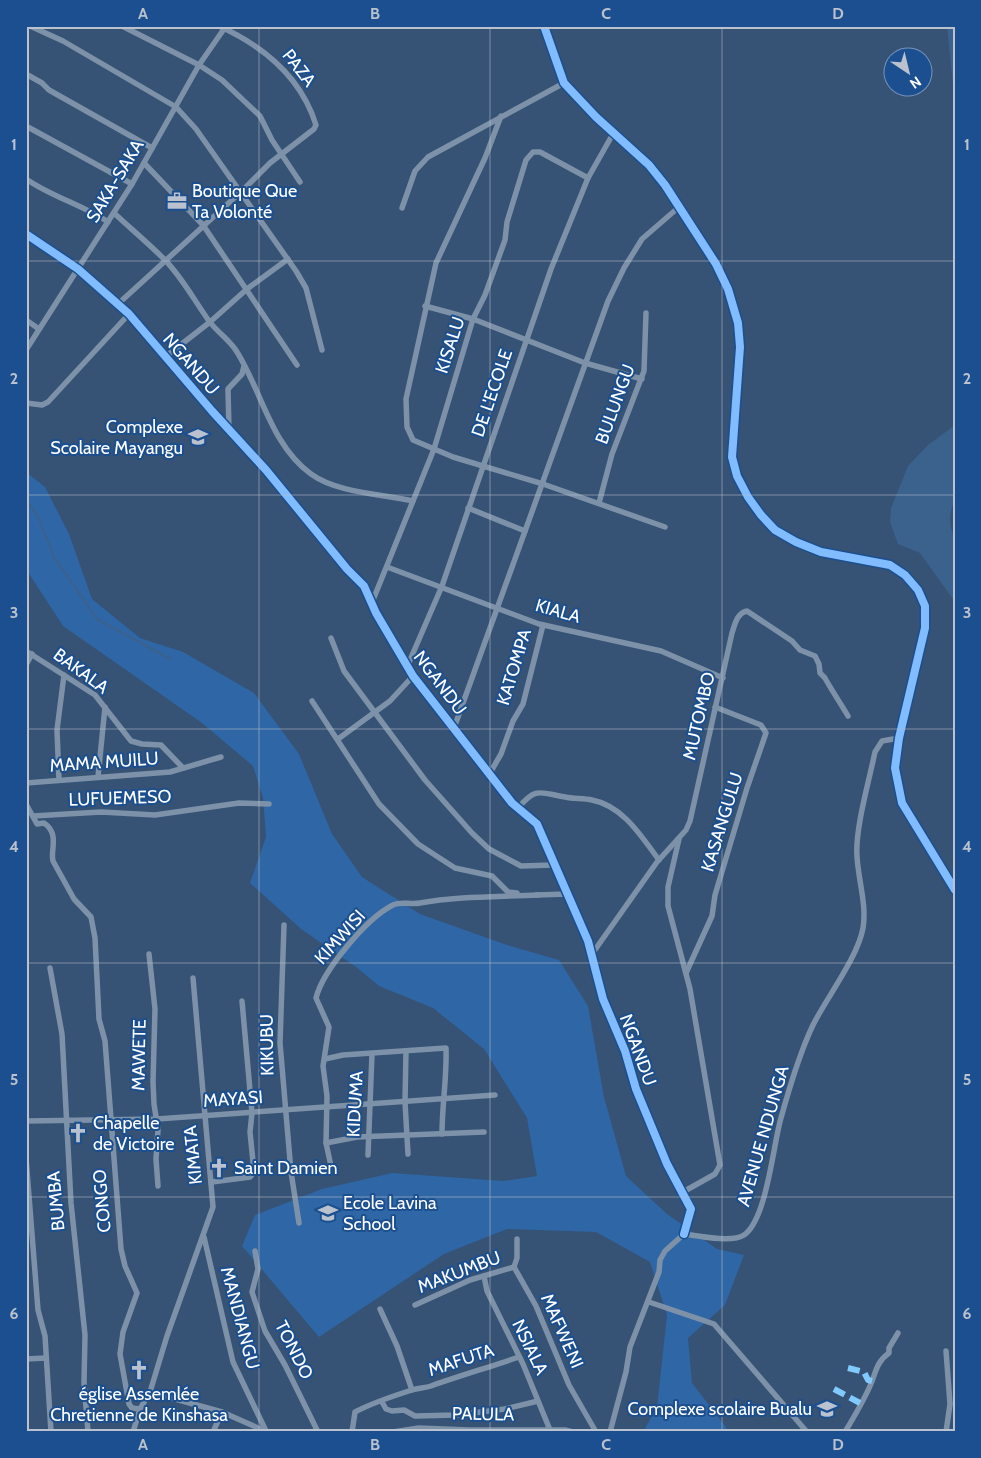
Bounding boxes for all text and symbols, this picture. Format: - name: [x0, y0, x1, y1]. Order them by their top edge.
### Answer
- text: A: [138, 4, 148, 23]
- text: B: [370, 4, 380, 23]
- text: C: [601, 4, 611, 23]
- text: D: [832, 4, 844, 23]
- street label: PAZA: [278, 45, 320, 91]
- north arrow: [884, 48, 934, 98]
- text: N: [906, 72, 925, 93]
- text: 1: [11, 135, 17, 154]
- street label: SAKA-SAKA: [82, 135, 148, 227]
- text: 1: [964, 135, 970, 154]
- place label: Boutique Que Ta Volonté: [192, 180, 297, 223]
- office icon: Boutique Que Ta Volonté: [166, 190, 188, 212]
- street label: KISALU: [431, 314, 469, 376]
- street label: NGANDU: [158, 329, 224, 399]
- street label: DE L'ECOLE: [467, 346, 517, 440]
- street label: BULUNGU: [590, 361, 640, 447]
- text: 2: [10, 369, 18, 388]
- text: 2: [963, 369, 971, 388]
- place label: Complexe Scolaire Mayangu: [50, 416, 183, 459]
- school or university icon: Complexe Scolaire Mayangu: [187, 426, 209, 448]
- street label: KIALA: [533, 594, 583, 628]
- text: 3: [10, 603, 18, 622]
- text: 3: [963, 603, 971, 622]
- street label: KATOMPA: [492, 626, 536, 708]
- street label: BAKALA: [49, 644, 113, 698]
- street label: NGANDU: [409, 647, 471, 719]
- street label: MUTOMBO: [678, 670, 720, 762]
- street label: MAMA MUILU: [49, 747, 159, 777]
- street label: KASANGULU: [697, 770, 747, 874]
- street label: LUFUEMESO: [68, 785, 172, 811]
- text: 4: [9, 837, 19, 856]
- text: 4: [962, 837, 972, 856]
- street label: KIMWISI: [310, 905, 370, 969]
- street label: NGANDU: [615, 1011, 661, 1089]
- street label: KIKUBU: [255, 1014, 279, 1076]
- street label: MAWETE: [127, 1019, 151, 1091]
- street label: AVENUE NDUNGA: [732, 1063, 794, 1209]
- text: 5: [10, 1070, 18, 1089]
- street label: KIDUMA: [342, 1070, 368, 1138]
- text: 5: [963, 1070, 971, 1089]
- street label: MAYASI: [202, 1086, 264, 1112]
- place label: Chapelle de Victoire: [93, 1112, 174, 1155]
- church icon: Chapelle de Victoire: [67, 1122, 89, 1144]
- street label: KIMATA: [179, 1124, 207, 1186]
- church icon: Saint Damien: [208, 1157, 230, 1179]
- place label: Saint Damien: [234, 1157, 337, 1179]
- street label: CONGO: [88, 1168, 116, 1234]
- street label: BUMBA: [42, 1170, 70, 1232]
- place label: Ecole Lavina School: [343, 1192, 437, 1235]
- school or university icon: Ecole Lavina School: [317, 1202, 339, 1224]
- street label: MAKUMBU: [414, 1246, 504, 1298]
- street label: MANDIANGU: [216, 1264, 264, 1372]
- street label: MAFWENI: [536, 1290, 588, 1372]
- text: 6: [10, 1304, 19, 1323]
- text: 6: [963, 1304, 972, 1323]
- street label: NSIALA: [507, 1316, 553, 1378]
- street label: TONDO: [270, 1317, 318, 1383]
- street label: MAFUTA: [425, 1339, 497, 1381]
- church icon: église Assemlée Chretienne de Kinshasa: [128, 1359, 150, 1381]
- place label: église Assemlée Chretienne de Kinshasa: [50, 1383, 228, 1426]
- place label: Complexe scolaire Bualu: [627, 1398, 812, 1420]
- school or university icon: Complexe scolaire Bualu: [816, 1398, 838, 1420]
- street label: PALULA: [452, 1402, 514, 1426]
- text: A: [138, 1435, 148, 1454]
- text: B: [370, 1435, 380, 1454]
- text: C: [601, 1435, 611, 1454]
- text: D: [832, 1435, 844, 1454]

